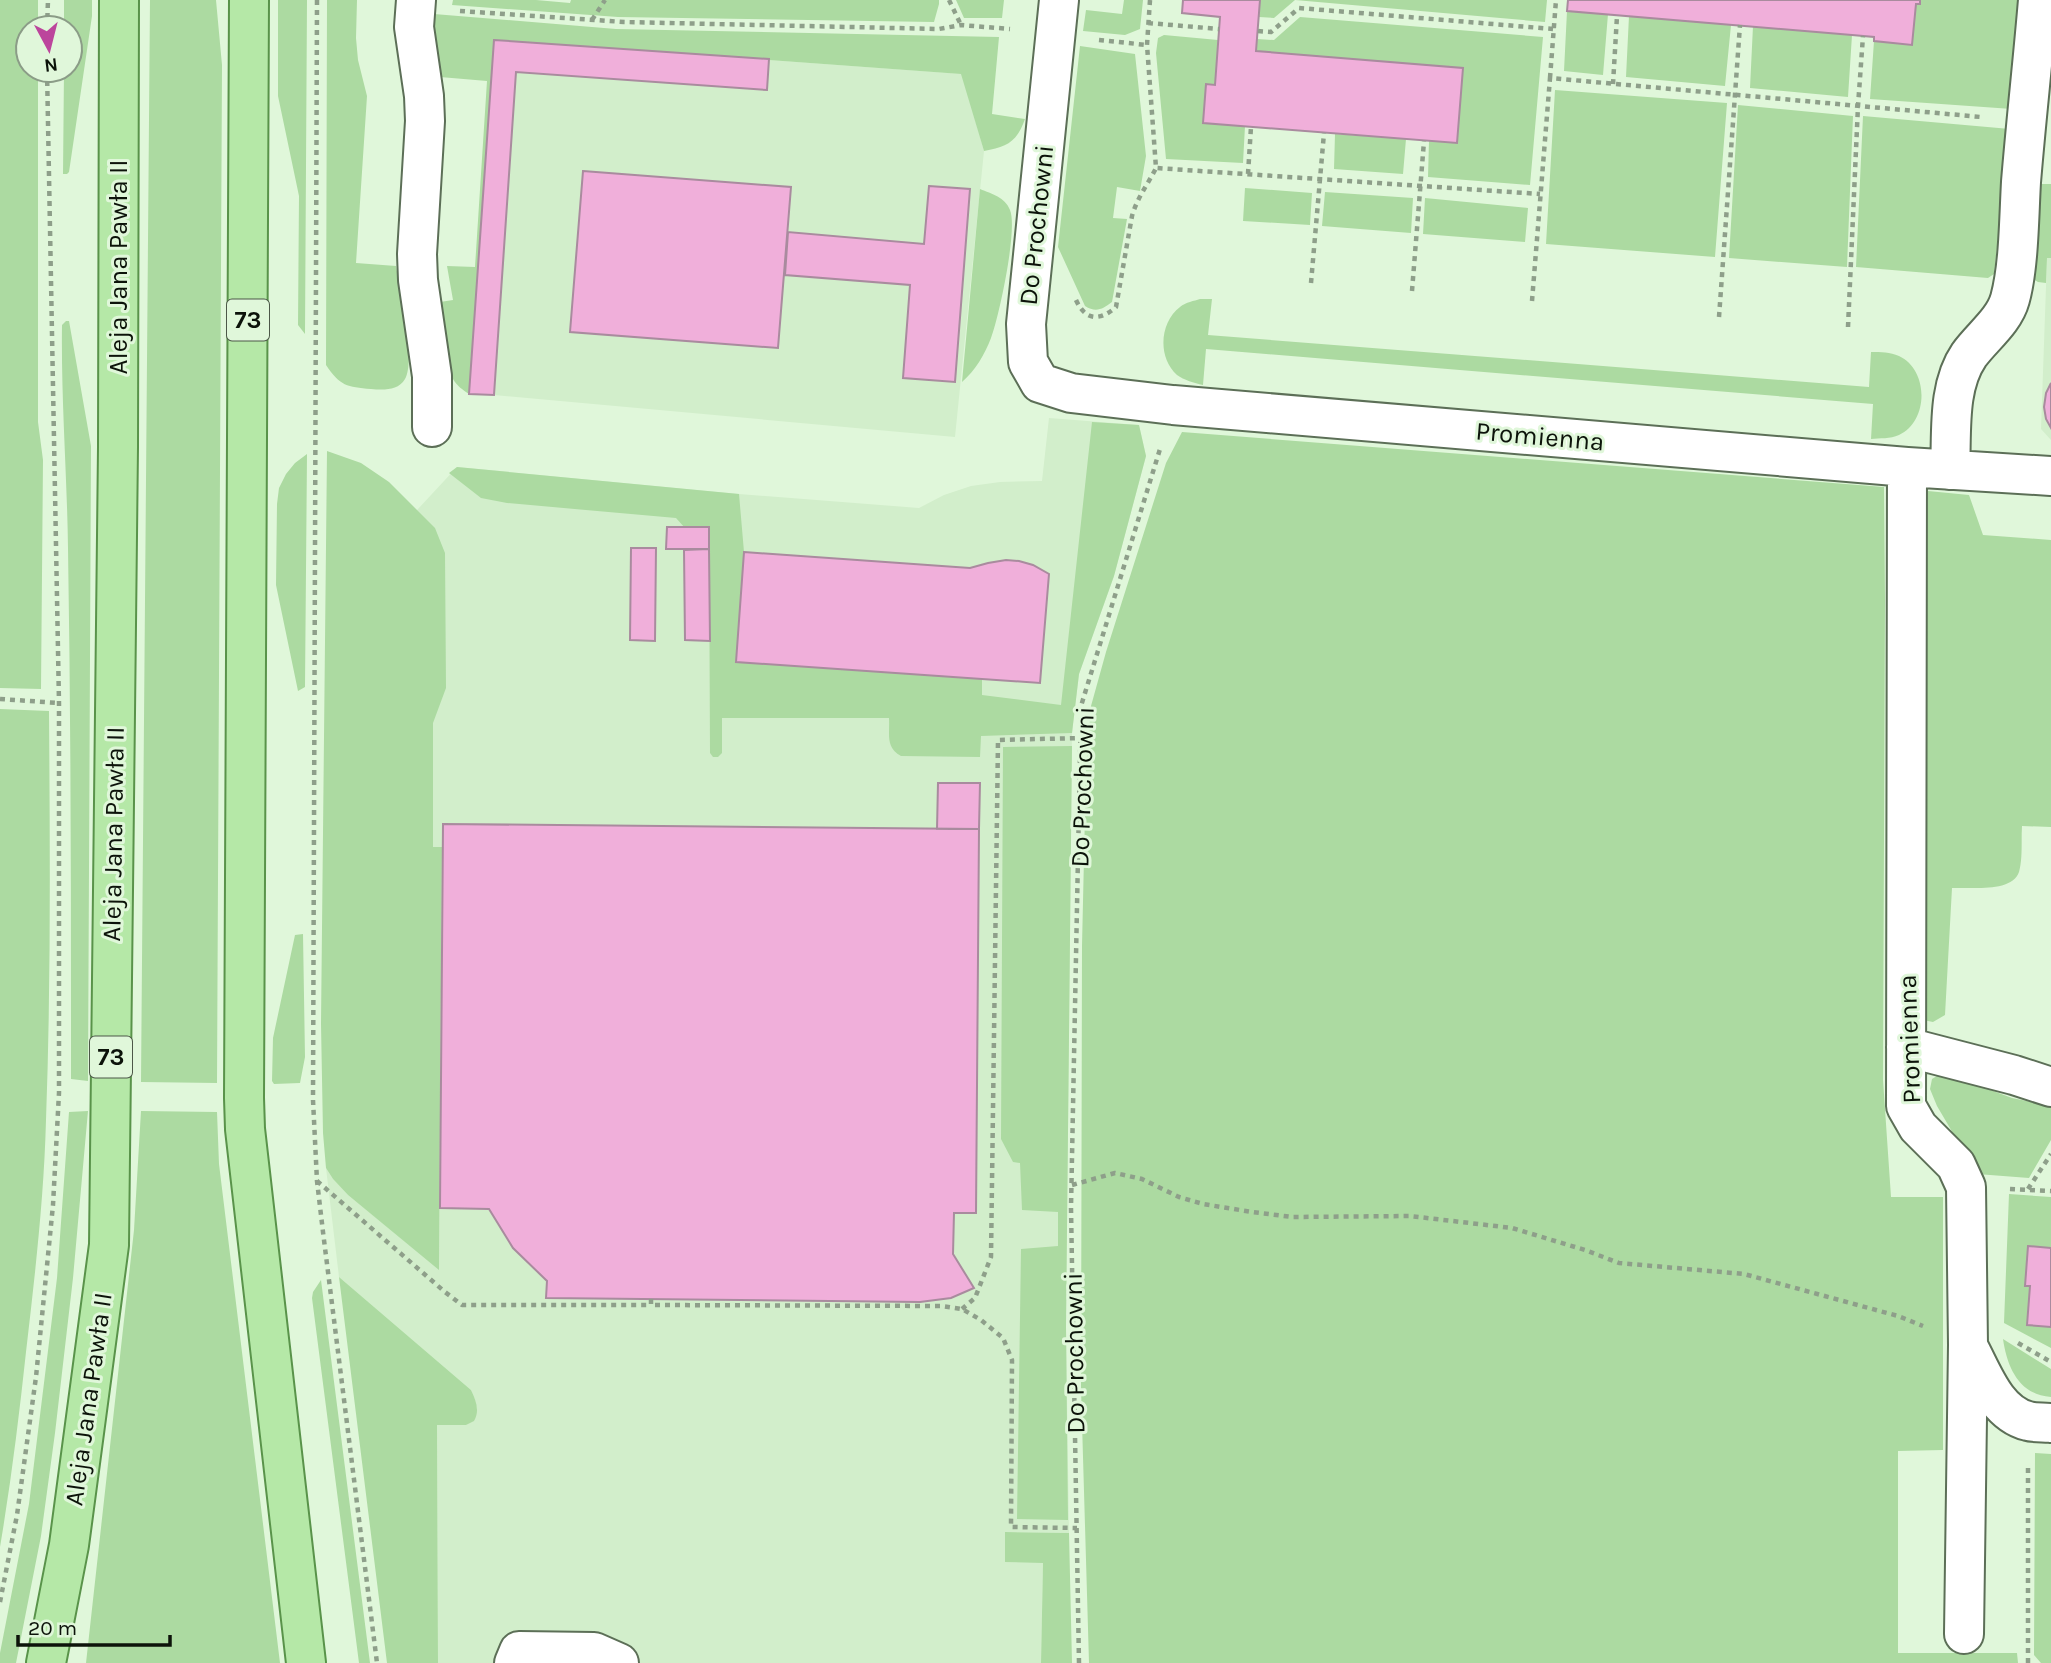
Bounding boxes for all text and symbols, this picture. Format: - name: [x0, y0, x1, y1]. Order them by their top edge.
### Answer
- north arrow: [14, 14, 84, 84]
- text: N: [43, 53, 59, 77]
- street label: Do Prochowni: [1013, 143, 1060, 307]
- street label: Aleja Jana Pawła II: [103, 159, 134, 375]
- road number: 73: [227, 300, 269, 340]
- street label: Promienna: [1474, 415, 1606, 458]
- street label: Do Prochowni: [1064, 706, 1101, 868]
- street label: Aleja Jana Pawła II: [96, 726, 131, 942]
- street label: Promienna: [1892, 974, 1927, 1104]
- road number: 73: [90, 1036, 132, 1078]
- street label: Do Prochowni: [1058, 1272, 1091, 1434]
- street label: Aleja Jana Pawła II: [58, 1290, 119, 1508]
- scale bar: [18, 1604, 170, 1648]
- text: 20 m: [28, 1616, 77, 1640]

